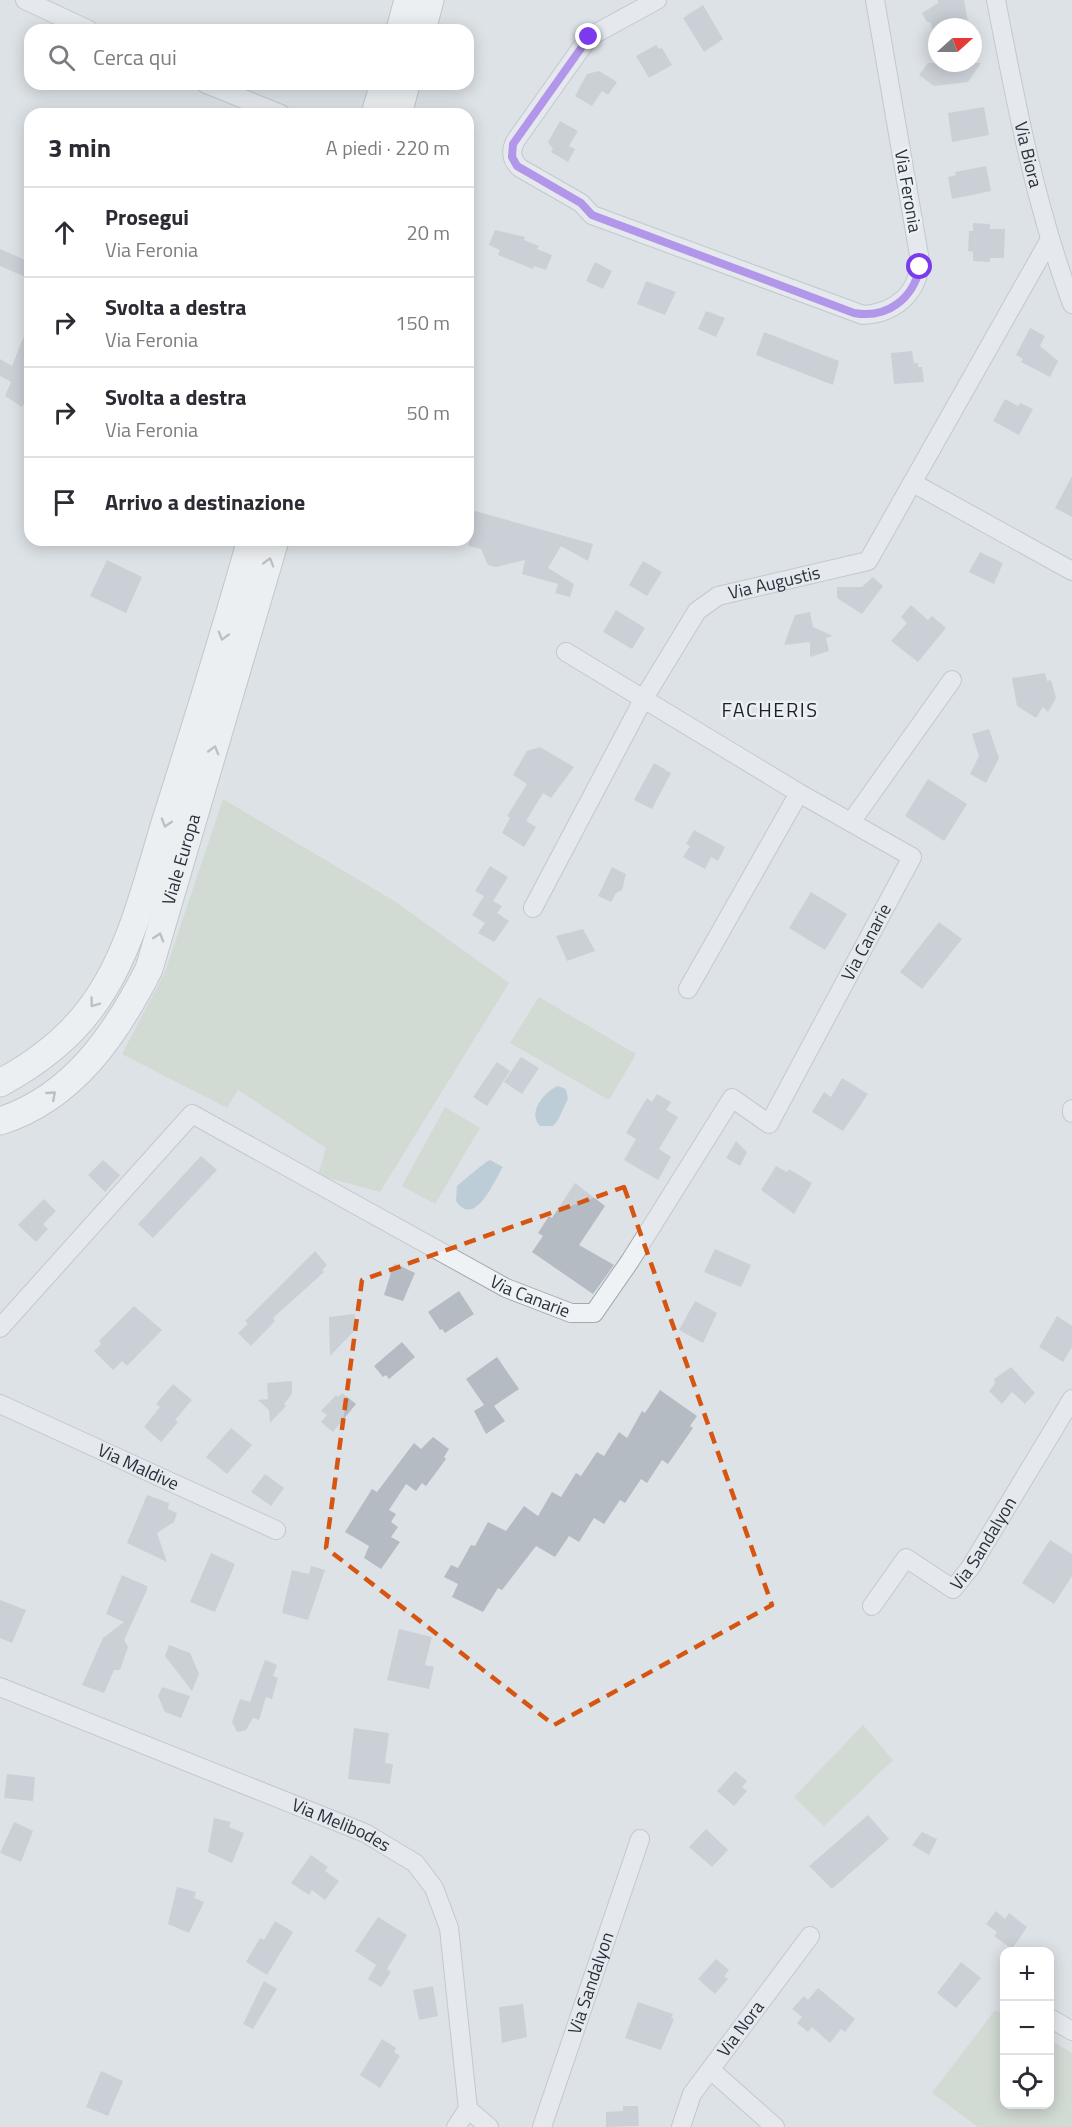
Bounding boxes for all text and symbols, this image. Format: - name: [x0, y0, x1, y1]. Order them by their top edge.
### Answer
- north arrow: [928, 18, 982, 72]
- route end: [575, 23, 601, 49]
- search box: [24, 24, 474, 90]
- text: Cerca qui: [93, 40, 177, 74]
- icon: search: [45, 41, 78, 74]
- street label: Via Biora: [1008, 119, 1050, 191]
- text: 3 min: [48, 128, 111, 167]
- text: A piedi · 220 m: [326, 132, 450, 163]
- street label: Via Feronia: [888, 147, 929, 235]
- text: Prosegui: [105, 200, 189, 234]
- icon: ahead: [48, 216, 81, 249]
- text: 20 m: [406, 217, 450, 248]
- text: Via Feronia: [105, 234, 198, 265]
- route start: [906, 253, 932, 279]
- text: Svolta a destra: [105, 290, 247, 324]
- icon: right: [48, 306, 81, 339]
- text: 150 m: [395, 307, 450, 338]
- text: Via Feronia: [105, 324, 198, 355]
- text: Svolta a destra: [105, 380, 247, 414]
- icon: right: [48, 396, 81, 429]
- text: 50 m: [406, 397, 450, 428]
- text: Via Feronia: [105, 414, 198, 445]
- text: Arrivo a destinazione: [105, 485, 305, 519]
- icon: arrive: [48, 486, 81, 519]
- one-way arrow: [261, 558, 274, 568]
- street label: Via Augustis: [726, 559, 823, 606]
- one-way arrow: [218, 631, 230, 641]
- district label: FACHERIS: [721, 694, 819, 725]
- one-way arrow: [207, 745, 220, 755]
- street label: Viale Europa: [154, 810, 207, 908]
- one-way arrow: [161, 817, 173, 828]
- street label: Via Canarie: [834, 899, 898, 986]
- one-way arrow: [152, 932, 164, 943]
- one-way arrow: [90, 997, 101, 1008]
- one-way arrow: [45, 1091, 56, 1102]
- street label: Via Canarie: [485, 1268, 574, 1324]
- street label: Via Maldive: [93, 1436, 184, 1497]
- street label: Via Sandalyon: [943, 1491, 1023, 1596]
- street label: Via Melibodes: [288, 1791, 396, 1858]
- street label: Via Sandalyon: [561, 1928, 620, 2038]
- map controls: [1000, 1947, 1054, 2109]
- button: +: [1000, 1947, 1054, 2001]
- street label: Via Nora: [710, 1995, 770, 2062]
- button: −: [1000, 2001, 1054, 2055]
- button: locate: [1000, 2055, 1054, 2109]

